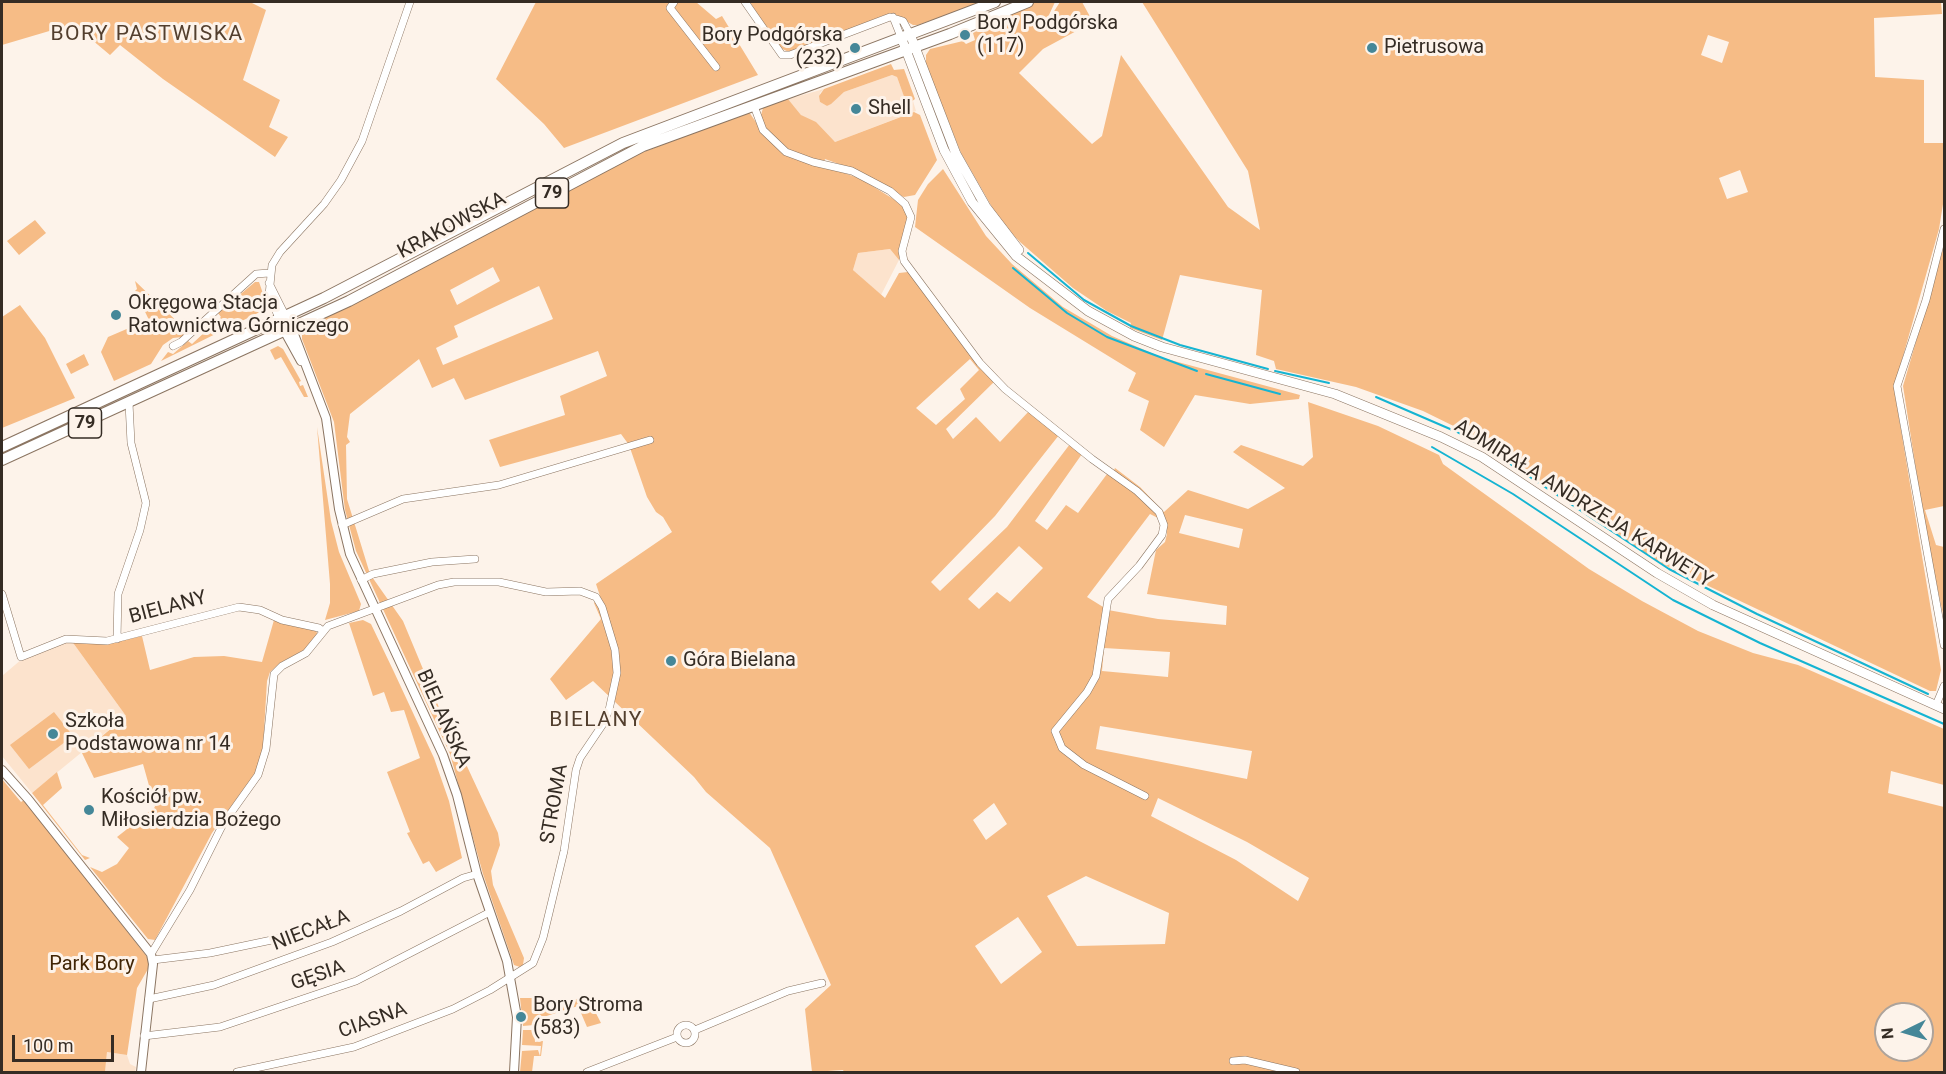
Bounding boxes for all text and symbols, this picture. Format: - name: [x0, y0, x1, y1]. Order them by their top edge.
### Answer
- place label: Bory Podgórska (117): [977, 12, 1118, 59]
- district label: BORY PASTWISKA: [50, 22, 244, 48]
- place label: Bory Podgórska (232): [702, 24, 843, 71]
- marker: Bory Podgórska (117): [958, 28, 972, 42]
- place label: Pietrusowa: [1384, 36, 1484, 60]
- marker: Bory Podgórska (232): [848, 41, 862, 55]
- marker: Pietrusowa: [1365, 41, 1379, 55]
- place label: Shell: [868, 97, 911, 121]
- marker: Shell: [849, 102, 863, 116]
- road number: 79: [536, 178, 568, 208]
- street label: KRAKOWSKA: [394, 187, 510, 265]
- place label: Okręgowa Stacja Ratownictwa Górniczego: [128, 292, 349, 339]
- marker: Okręgowa Stacja Ratownictwa Górniczego: [109, 308, 123, 322]
- road number: 79: [68, 408, 101, 438]
- street label: ADMIRAŁA ANDRZEJA KARWETY: [1450, 414, 1716, 594]
- street label: BIELANY: [127, 586, 209, 630]
- place label: Góra Bielana: [683, 649, 796, 673]
- marker: Góra Bielana: [664, 654, 678, 668]
- street label: BIELAŃSKA: [411, 666, 475, 772]
- district label: BIELANY: [549, 708, 643, 734]
- place label: Szkoła Podstawowa nr 14: [65, 710, 230, 757]
- marker: Szkoła Podstawowa nr 14: [46, 727, 60, 741]
- street label: STROMA: [536, 762, 574, 846]
- place label: Kościół pw. Miłosierdzia Bożego: [101, 786, 281, 833]
- marker: Kościół pw. Miłosierdzia Bożego: [82, 803, 96, 817]
- street label: NIECAŁA: [269, 905, 353, 957]
- park label: Park Bory: [49, 953, 135, 977]
- street label: GĘSIA: [288, 956, 348, 996]
- place label: Bory Stroma (583): [533, 994, 643, 1041]
- street label: CIASNA: [336, 998, 410, 1044]
- north arrow: [1874, 1002, 1934, 1062]
- marker: Bory Stroma (583): [514, 1010, 528, 1024]
- scale bar: [15, 1023, 117, 1061]
- text: N: [1878, 1027, 1898, 1040]
- text: 100 m: [23, 1035, 74, 1056]

